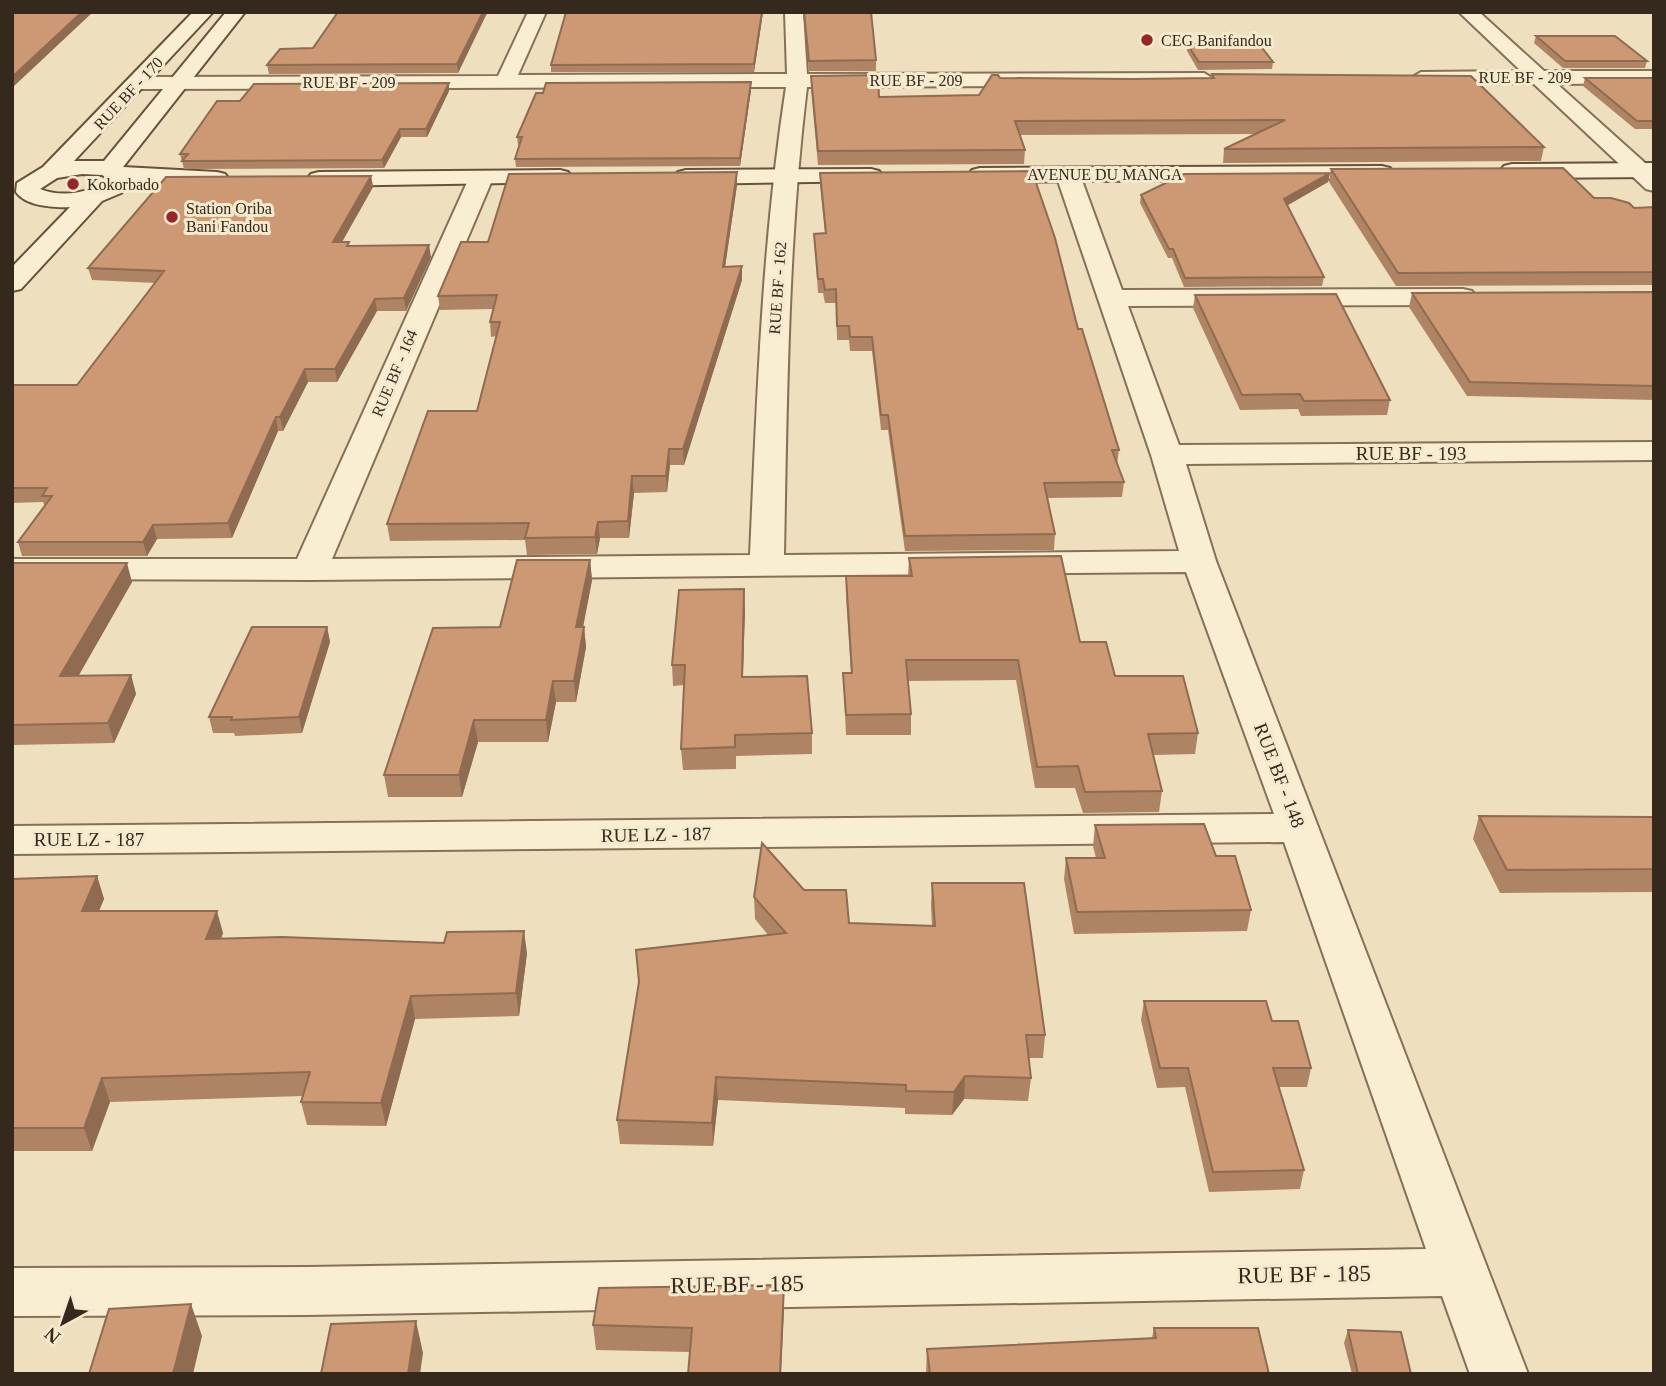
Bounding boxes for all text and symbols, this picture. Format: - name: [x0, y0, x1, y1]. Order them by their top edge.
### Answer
- marker: CEG Banifandou: [1139, 32, 1155, 48]
- place label: CEG Banifandou: [1161, 32, 1272, 49]
- street label: RUE BF - 170: [90, 54, 166, 133]
- street label: RUE BF - 209: [1479, 69, 1571, 86]
- street label: RUE BF - 209: [870, 72, 962, 89]
- street label: RUE BF - 209: [303, 74, 395, 91]
- street label: AVENUE DU MANGA: [1027, 166, 1183, 183]
- marker: Kokorbado: [65, 176, 81, 192]
- place label: Kokorbado: [87, 176, 159, 193]
- place label: Station Oriba Bani Fandou: [186, 200, 272, 235]
- marker: Station Oriba Bani Fandou: [164, 209, 180, 225]
- street label: RUE BF - 162: [766, 241, 789, 335]
- street label: RUE BF - 164: [368, 327, 420, 419]
- street label: RUE BF - 193: [1356, 443, 1466, 464]
- street label: RUE BF - 148: [1250, 720, 1309, 830]
- street label: RUE LZ - 187: [601, 823, 711, 846]
- street label: RUE LZ - 187: [34, 829, 144, 850]
- street label: RUE BF - 185: [1237, 1261, 1371, 1288]
- street label: RUE BF - 185: [670, 1271, 804, 1298]
- north arrow: [28, 1288, 98, 1358]
- text: N: [40, 1323, 64, 1348]

